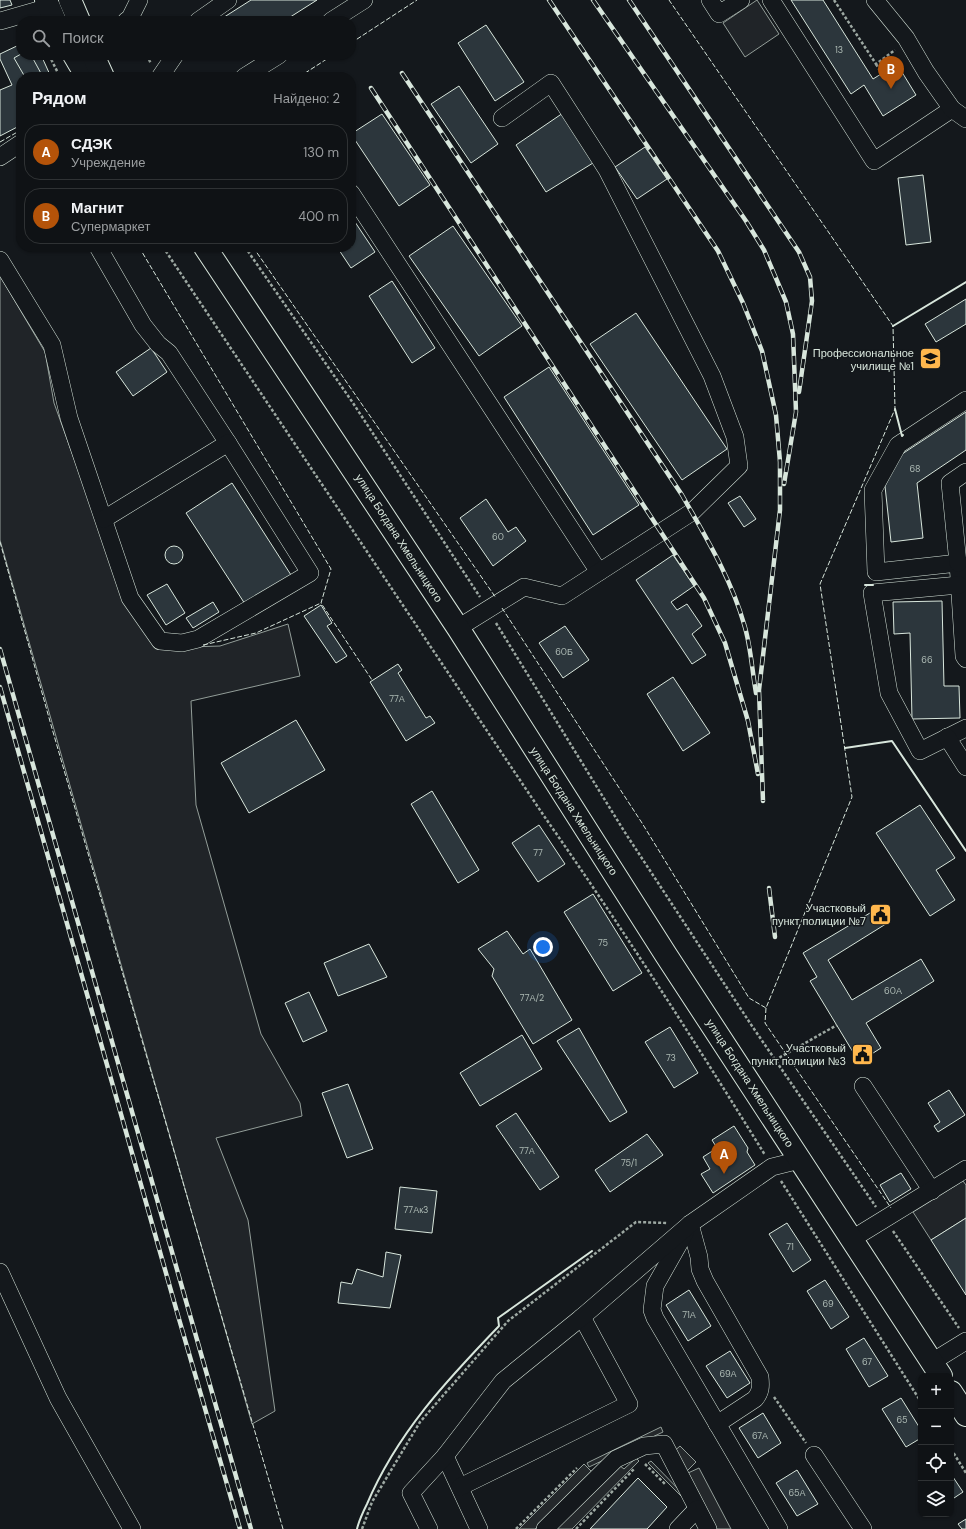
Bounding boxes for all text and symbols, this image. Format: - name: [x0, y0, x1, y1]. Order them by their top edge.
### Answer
- search box: [16, 16, 356, 60]
- icon: search: [30, 27, 52, 49]
- text: Поиск: [62, 28, 104, 48]
- house number: 13: [835, 44, 843, 56]
- pin: B: [878, 56, 904, 89]
- text: Рядом: [32, 87, 87, 109]
- text: Найдено: 2: [273, 90, 340, 107]
- text: СДЭК: [71, 134, 112, 154]
- text: A: [41, 144, 51, 161]
- text: 130 m: [303, 144, 339, 161]
- text: Учреждение: [71, 154, 146, 171]
- text: Магнит: [71, 198, 124, 218]
- text: B: [42, 208, 50, 225]
- text: 400 m: [298, 208, 339, 225]
- text: Супермаркет: [71, 218, 150, 235]
- place label: Профессиональное училище №1: [813, 346, 914, 373]
- school or university icon: Профессиональное училище №1: [917, 346, 943, 372]
- house number: 68: [909, 463, 921, 475]
- street label: улица Богдана Хмельницкого: [352, 471, 446, 605]
- house number: 60: [492, 531, 504, 543]
- house number: 60Б: [555, 646, 573, 658]
- house number: 66: [921, 654, 933, 666]
- house number: 77А: [389, 693, 405, 705]
- street label: улица Богдана Хмельницкого: [527, 744, 621, 878]
- house number: 77: [533, 847, 543, 859]
- place label: Участковый пункт полиции №7: [772, 901, 866, 928]
- public building icon: Участковый пункт полиции №7: [868, 901, 894, 927]
- your location: [533, 937, 553, 957]
- house number: 75: [598, 937, 608, 949]
- house number: 60А: [884, 985, 902, 997]
- house number: 77А/2: [520, 992, 544, 1004]
- street label: улица Богдана Хмельницкого: [703, 1016, 797, 1150]
- place label: Участковый пункт полиции №3: [751, 1041, 846, 1068]
- public building icon: Участковый пункт полиции №3: [849, 1041, 875, 1067]
- house number: 73: [666, 1052, 676, 1064]
- pin: A: [711, 1141, 737, 1174]
- house number: 77А: [519, 1145, 535, 1157]
- house number: 75/1: [621, 1157, 637, 1169]
- house number: 77Ак3: [404, 1204, 428, 1216]
- house number: 71: [786, 1241, 794, 1253]
- house number: 69: [822, 1298, 834, 1310]
- house number: 71А: [682, 1309, 696, 1321]
- house number: 67: [862, 1356, 872, 1368]
- house number: 69А: [719, 1368, 737, 1380]
- map controls: [918, 1373, 954, 1517]
- button: +: [918, 1373, 954, 1409]
- button: −: [918, 1409, 954, 1445]
- house number: 65: [897, 1414, 907, 1426]
- house number: 67А: [752, 1430, 768, 1442]
- button: locate: [918, 1445, 954, 1481]
- button: layers: [918, 1481, 954, 1517]
- house number: 65А: [789, 1487, 805, 1499]

